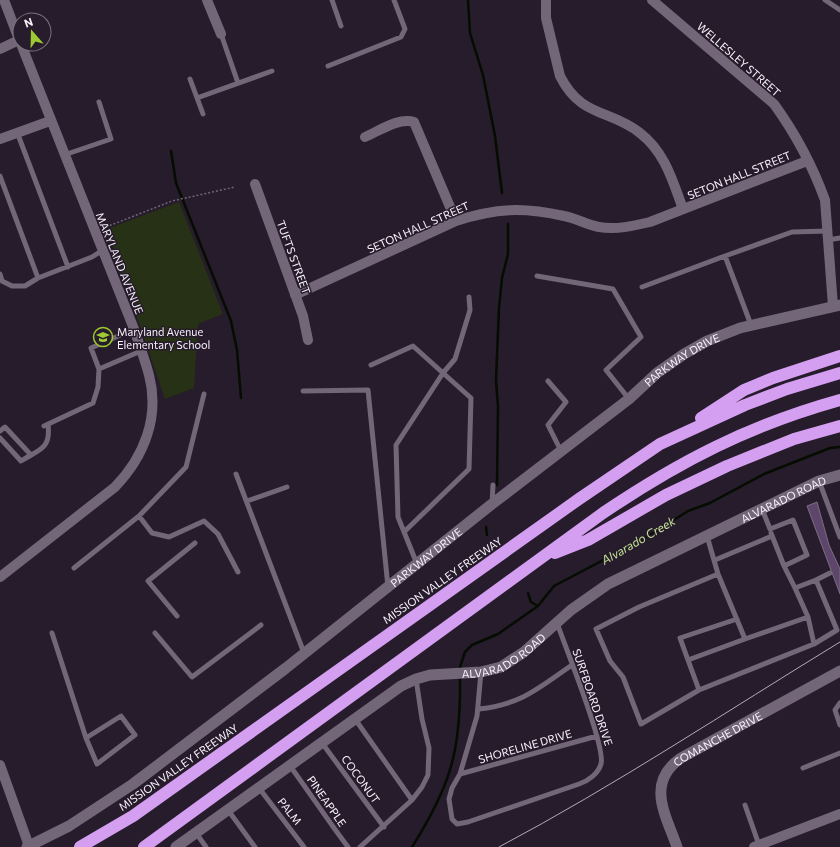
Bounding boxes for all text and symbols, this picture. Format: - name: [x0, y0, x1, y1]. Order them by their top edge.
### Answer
- north arrow: [12, 12, 52, 52]
- text: N: [22, 15, 35, 30]
- street label: WELLESLEY STREET: [695, 19, 783, 99]
- street label: SETON HALL STREET: [685, 148, 793, 202]
- street label: SETON HALL STREET: [365, 199, 471, 255]
- street label: MARYLAND AVENUE: [94, 210, 146, 316]
- street label: TUFTS STREET: [275, 218, 313, 296]
- place label: Maryland Avenue Elementary School: [117, 325, 210, 351]
- school or university icon: Maryland Avenue Elementary School: [92, 326, 114, 348]
- street label: PARKWAY DRIVE: [641, 330, 721, 388]
- street label: ALVARADO ROAD: [738, 473, 827, 525]
- water label: Alvarado Creek: [598, 513, 678, 567]
- street label: PARKWAY DRIVE: [387, 524, 464, 589]
- street label: MISSION VALLEY FREEWAY: [380, 534, 504, 626]
- street label: ALVARADO ROAD: [461, 630, 547, 680]
- street label: SURFBOARD DRIVE: [570, 647, 616, 747]
- street label: COMANCHE DRIVE: [670, 709, 764, 768]
- street label: MISSION VALLEY FREEWAY: [116, 721, 240, 813]
- street label: SHORELINE DRIVE: [477, 726, 573, 766]
- street label: COCONUT: [339, 752, 383, 806]
- street label: PINEAPPLE: [305, 773, 349, 829]
- street label: PALM: [275, 795, 305, 827]

